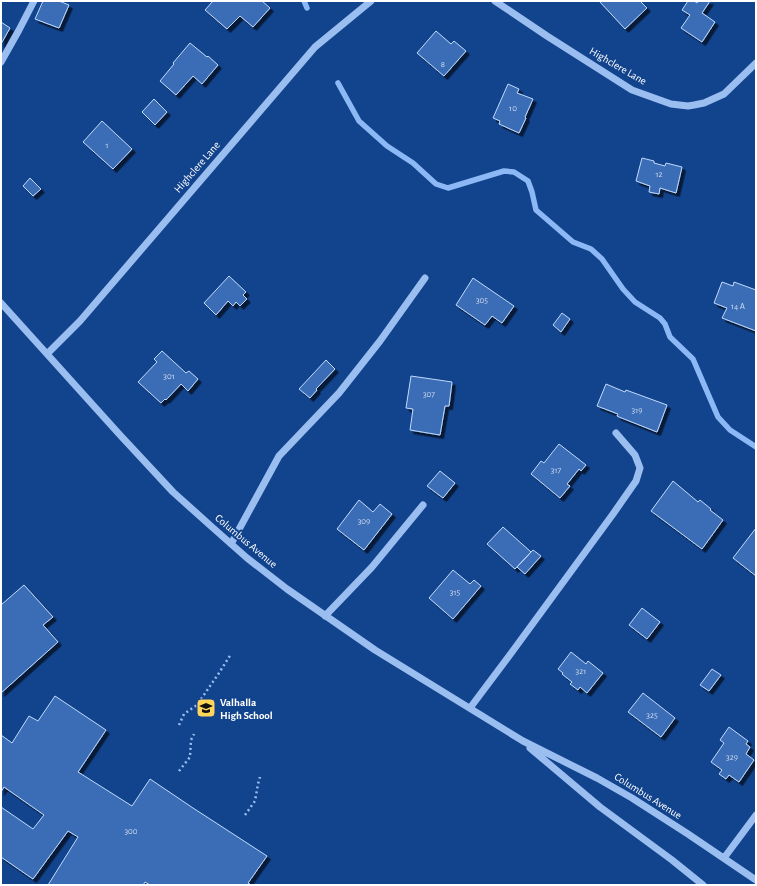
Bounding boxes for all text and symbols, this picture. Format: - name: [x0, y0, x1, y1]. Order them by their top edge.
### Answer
- street label: Highclere Lane: [588, 45, 648, 87]
- house number: 8: [441, 60, 445, 69]
- house number: 10: [509, 104, 517, 113]
- street label: Highclere Lane: [172, 139, 222, 195]
- house number: 1: [105, 141, 109, 150]
- house number: 12: [655, 170, 663, 179]
- house number: 305: [476, 296, 488, 305]
- house number: 14 A: [731, 302, 745, 311]
- house number: 301: [163, 372, 175, 381]
- house number: 307: [423, 390, 435, 399]
- house number: 319: [631, 406, 643, 415]
- house number: 317: [551, 466, 562, 475]
- street label: Columbus Avenue: [213, 512, 279, 570]
- house number: 309: [358, 517, 370, 526]
- house number: 315: [450, 588, 461, 597]
- house number: 321: [576, 667, 586, 676]
- school or university icon: Valhalla High School: [195, 697, 217, 719]
- place label: Valhalla High School: [220, 697, 273, 721]
- house number: 325: [646, 711, 658, 720]
- house number: 329: [726, 753, 738, 762]
- street label: Columbus Avenue: [612, 771, 684, 821]
- house number: 300: [124, 827, 138, 836]

